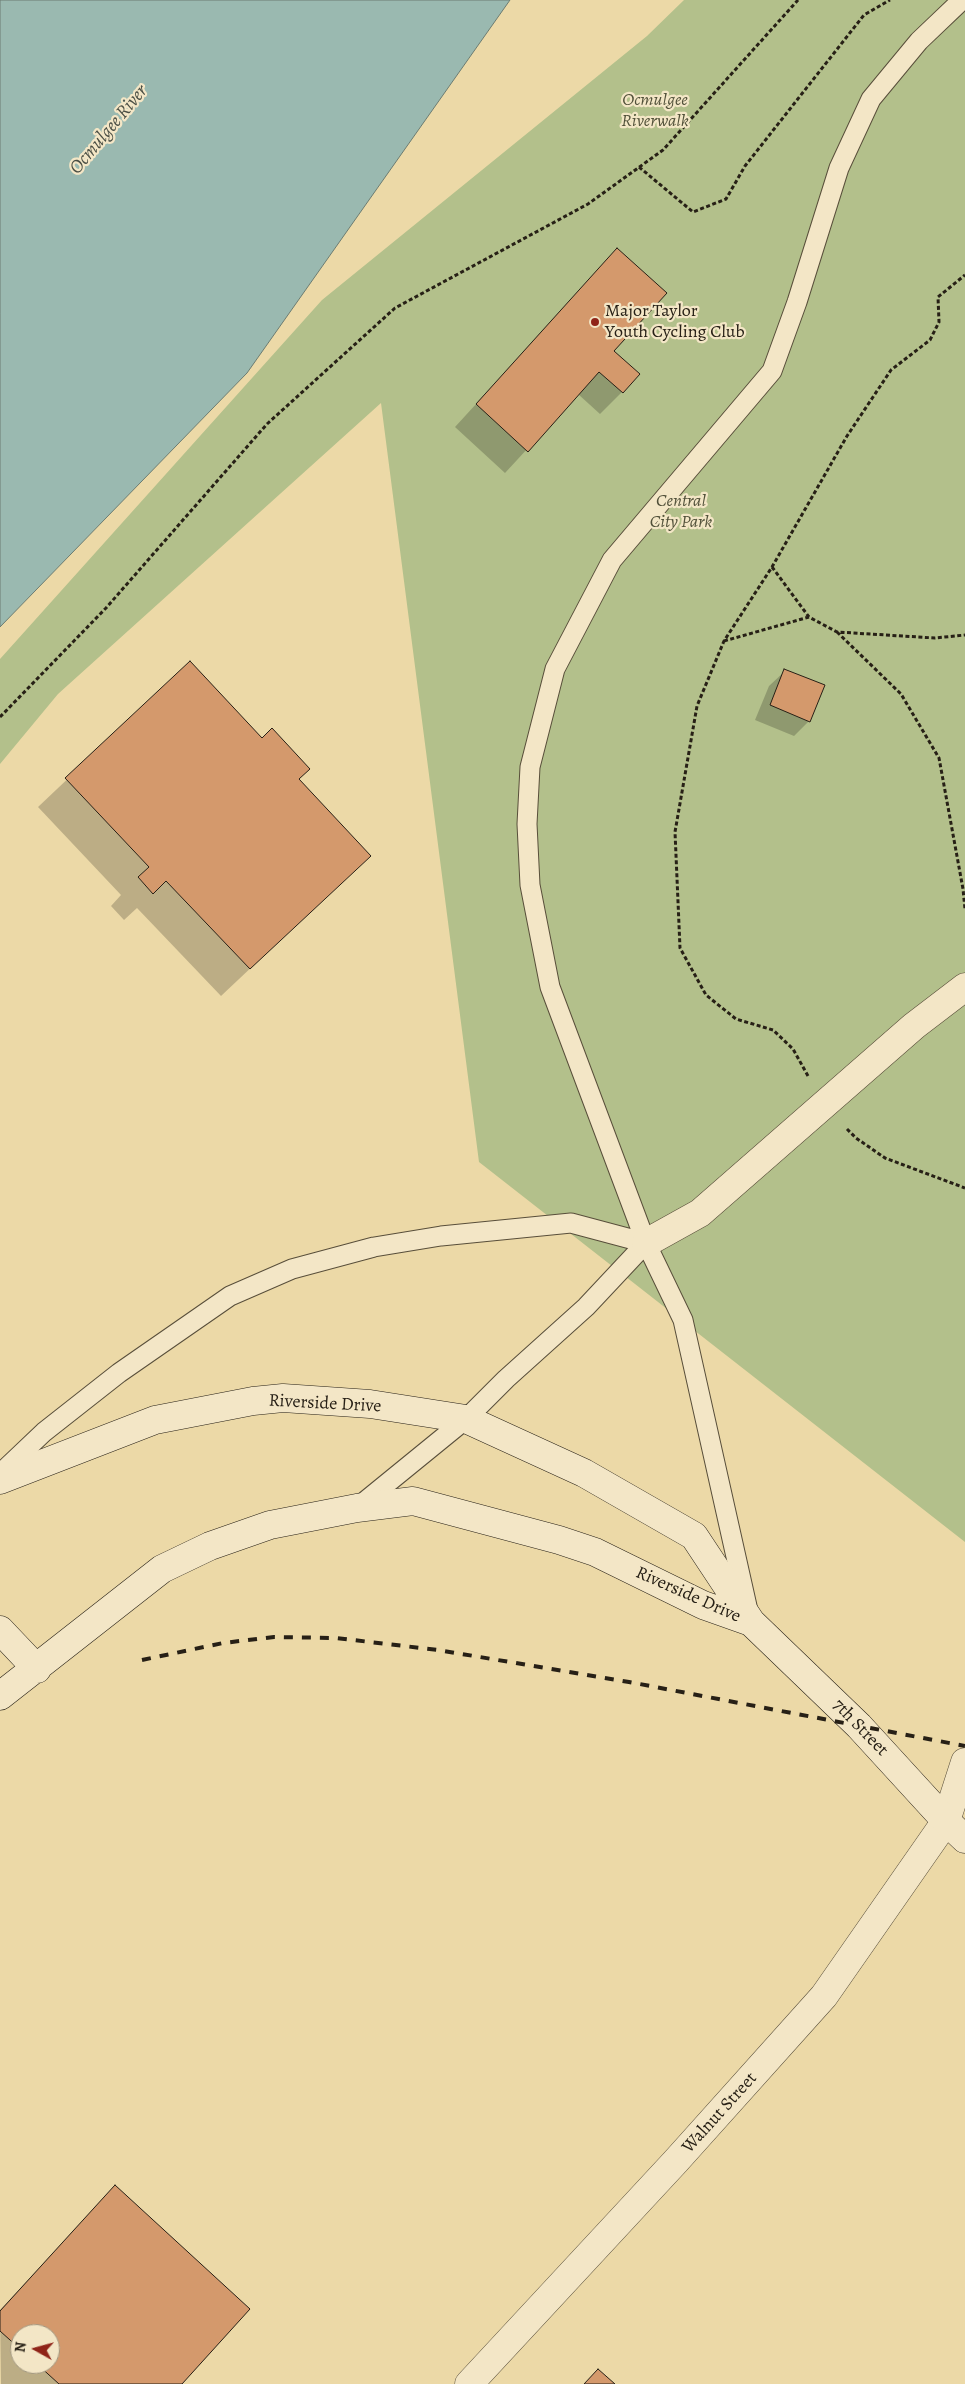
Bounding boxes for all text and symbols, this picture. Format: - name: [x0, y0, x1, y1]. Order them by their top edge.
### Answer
- water label: Ocmulgee River: [65, 81, 153, 179]
- park label: Ocmulgee Riverwalk: [621, 90, 689, 132]
- place label: Major Taylor Youth Cycling Club: [605, 301, 745, 344]
- marker: Major Taylor Youth Cycling Club: [589, 316, 601, 328]
- park label: Central City Park: [650, 491, 712, 534]
- street label: Riverside Drive: [268, 1390, 382, 1418]
- street label: Riverside Drive: [632, 1562, 744, 1628]
- street label: 7th Street: [828, 1695, 892, 1761]
- street label: Walnut Street: [678, 2068, 762, 2158]
- north arrow: [10, 2324, 60, 2374]
- text: N: [11, 2341, 31, 2353]

